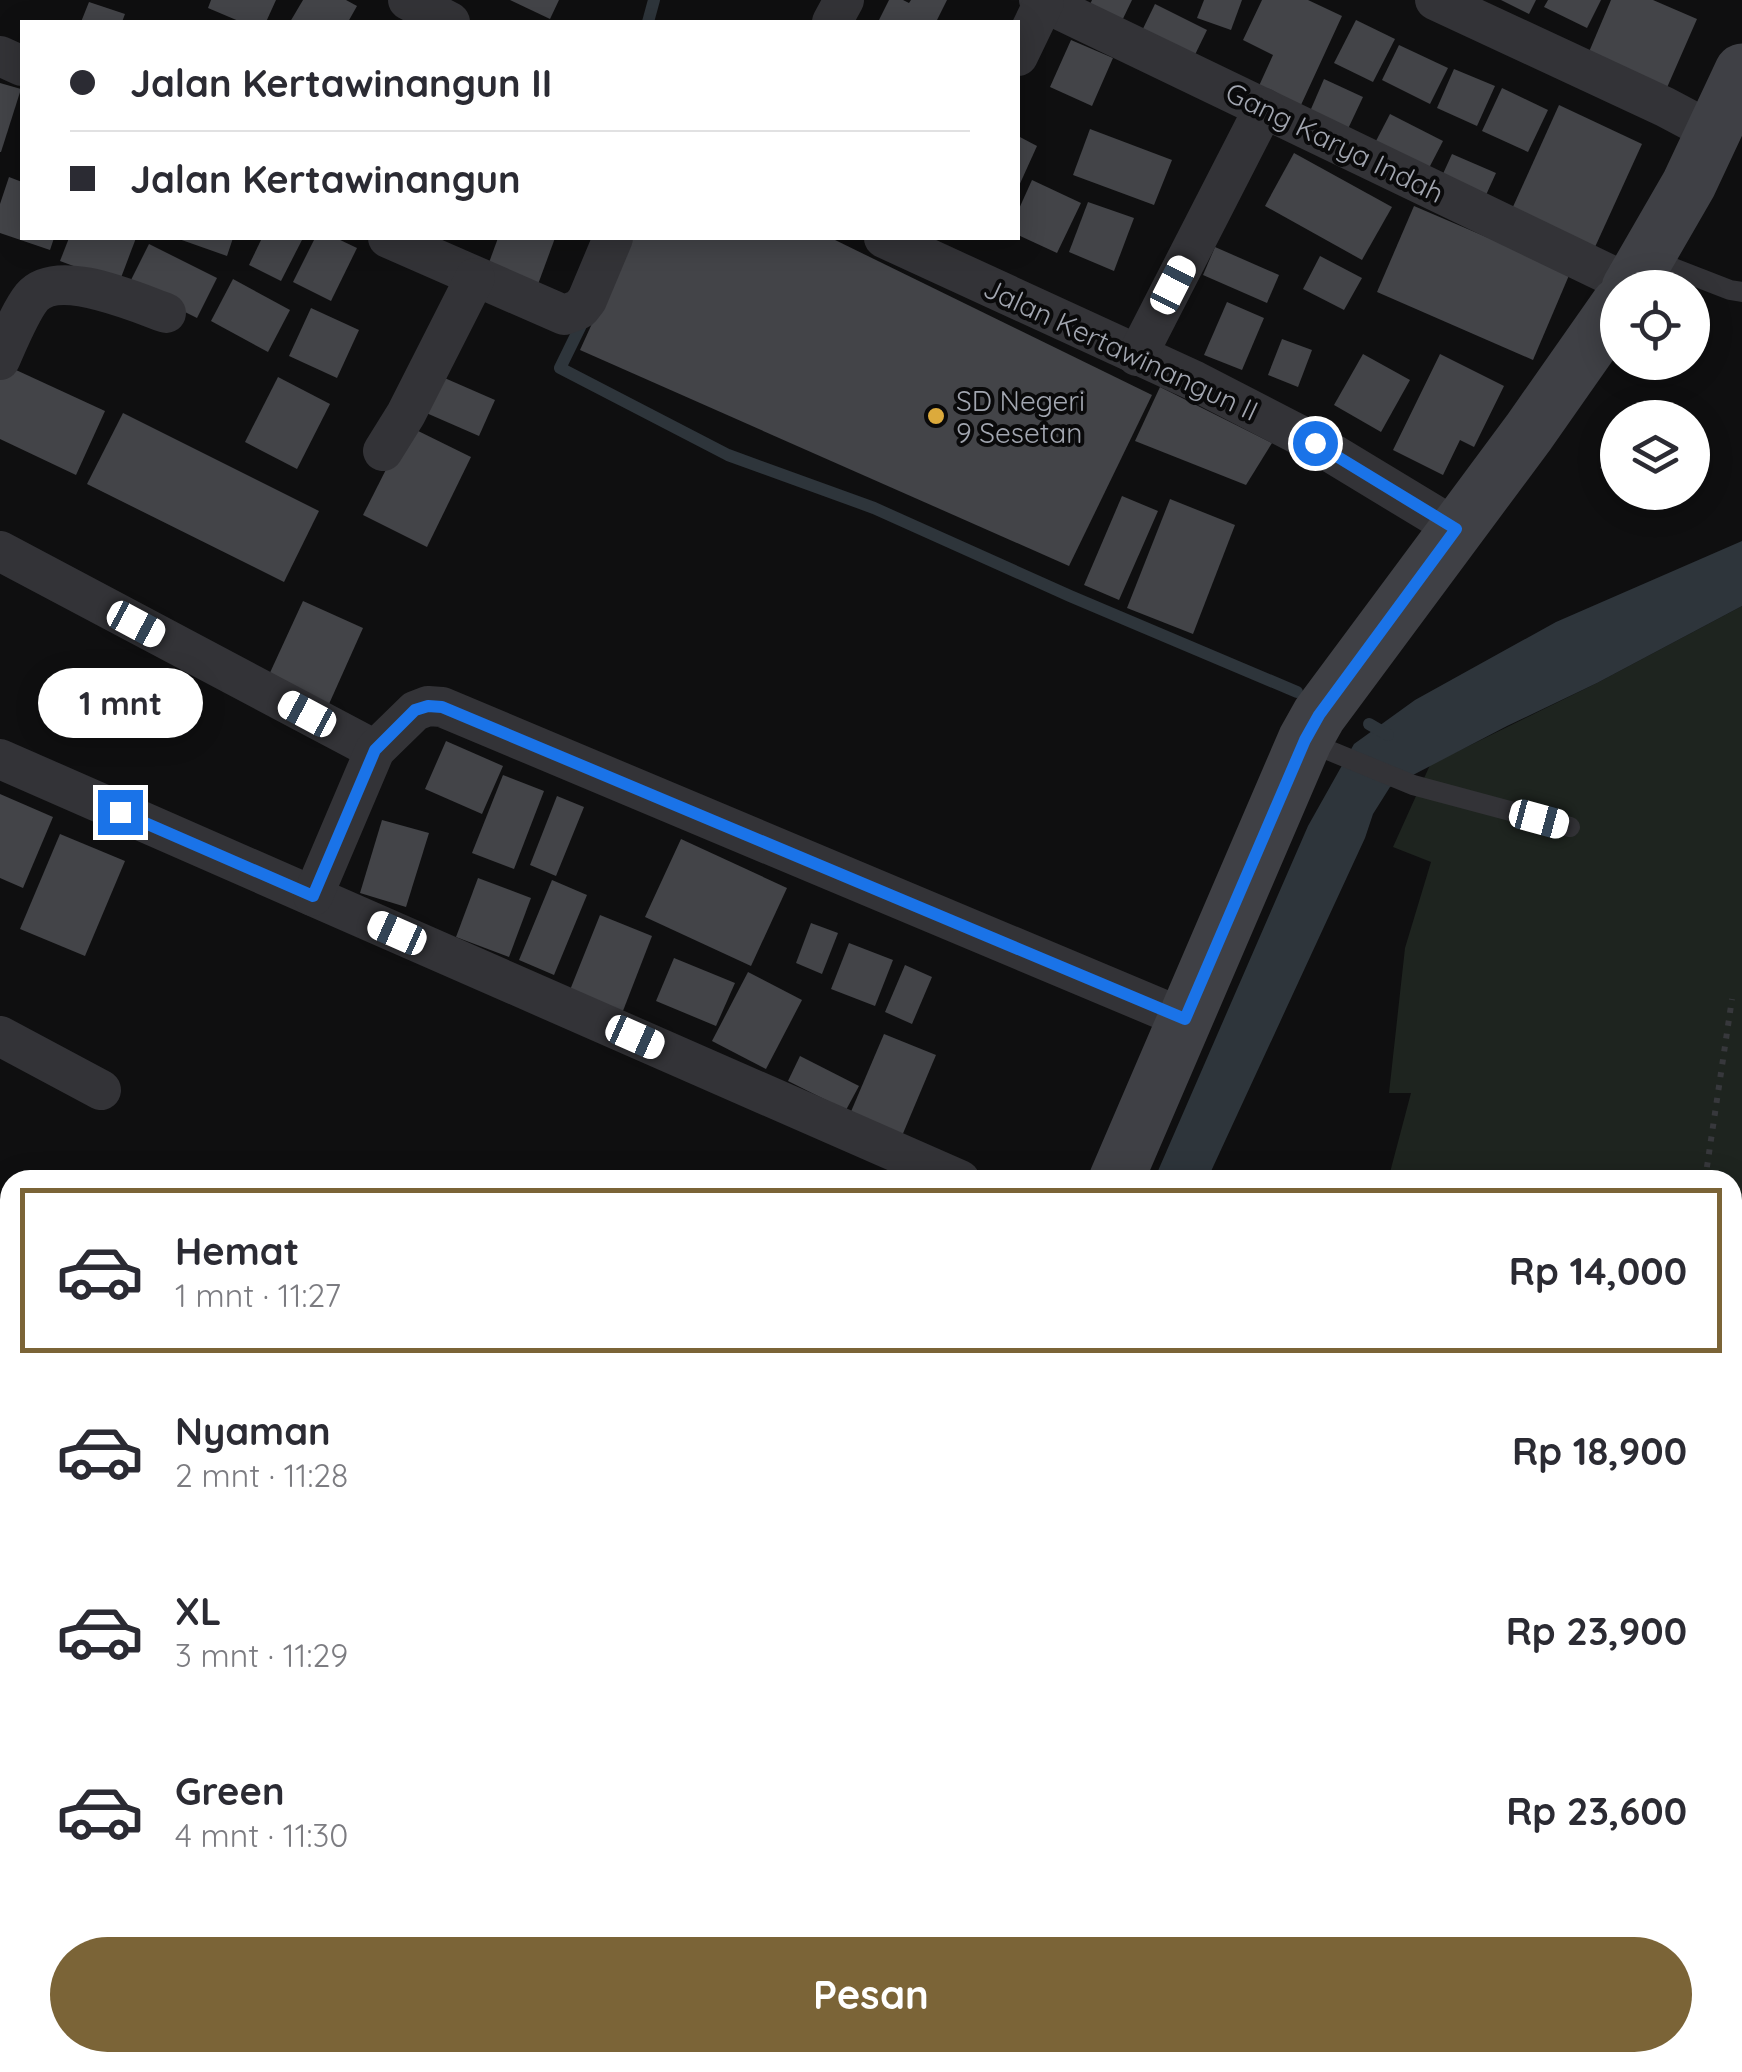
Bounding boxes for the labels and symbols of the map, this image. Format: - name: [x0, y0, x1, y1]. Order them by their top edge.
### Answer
- street label: Gang Karya Indah: [1220, 74, 1450, 210]
- car: [1146, 251, 1200, 319]
- street label: Jalan Kertawinangun II: [978, 270, 1264, 428]
- place label: SD Negeri 9 Sesetan: [956, 383, 1085, 450]
- marker: SD Negeri 9 Sesetan: [925, 405, 947, 427]
- route start: [1293, 421, 1338, 466]
- car: [102, 597, 170, 651]
- callout: 1 mnt: [38, 667, 202, 737]
- car: [273, 687, 341, 741]
- route end: [98, 790, 143, 835]
- car: [1506, 797, 1572, 841]
- car: [363, 907, 431, 959]
- car: [601, 1011, 669, 1063]

